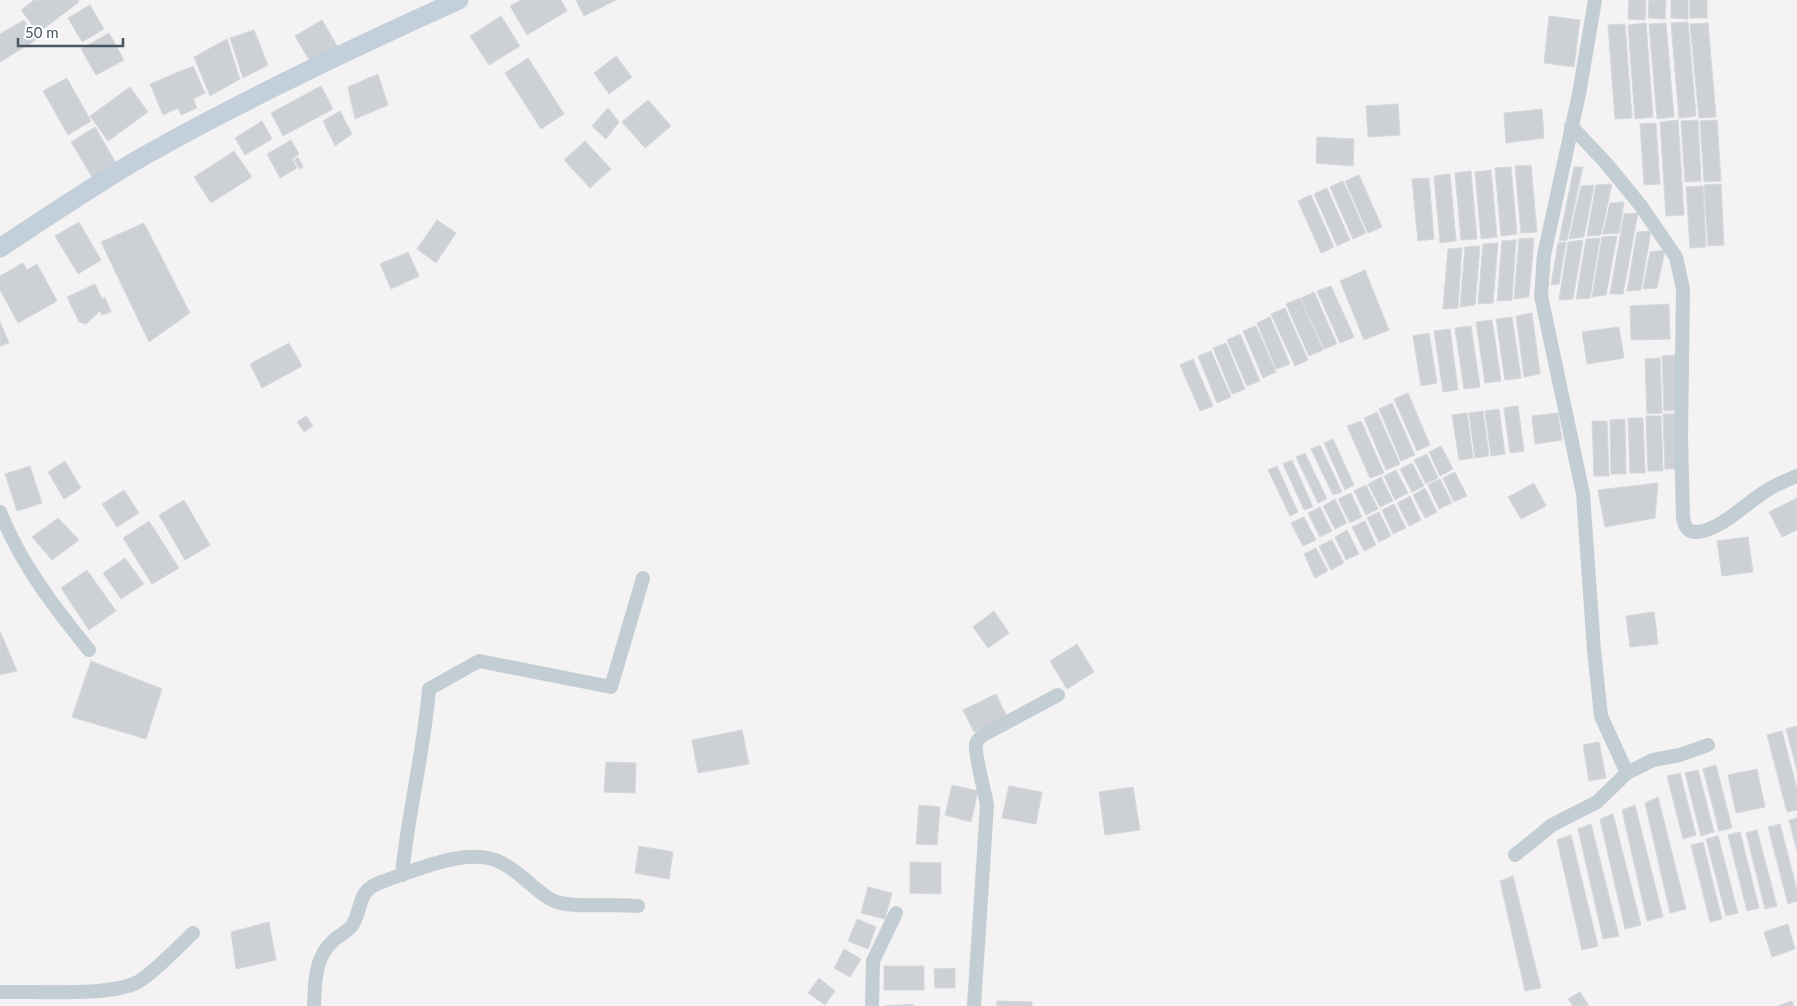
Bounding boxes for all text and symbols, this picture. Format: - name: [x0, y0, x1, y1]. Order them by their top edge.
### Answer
- scale bar: [18, 15, 122, 47]
- text: 50 m: [25, 23, 59, 41]

